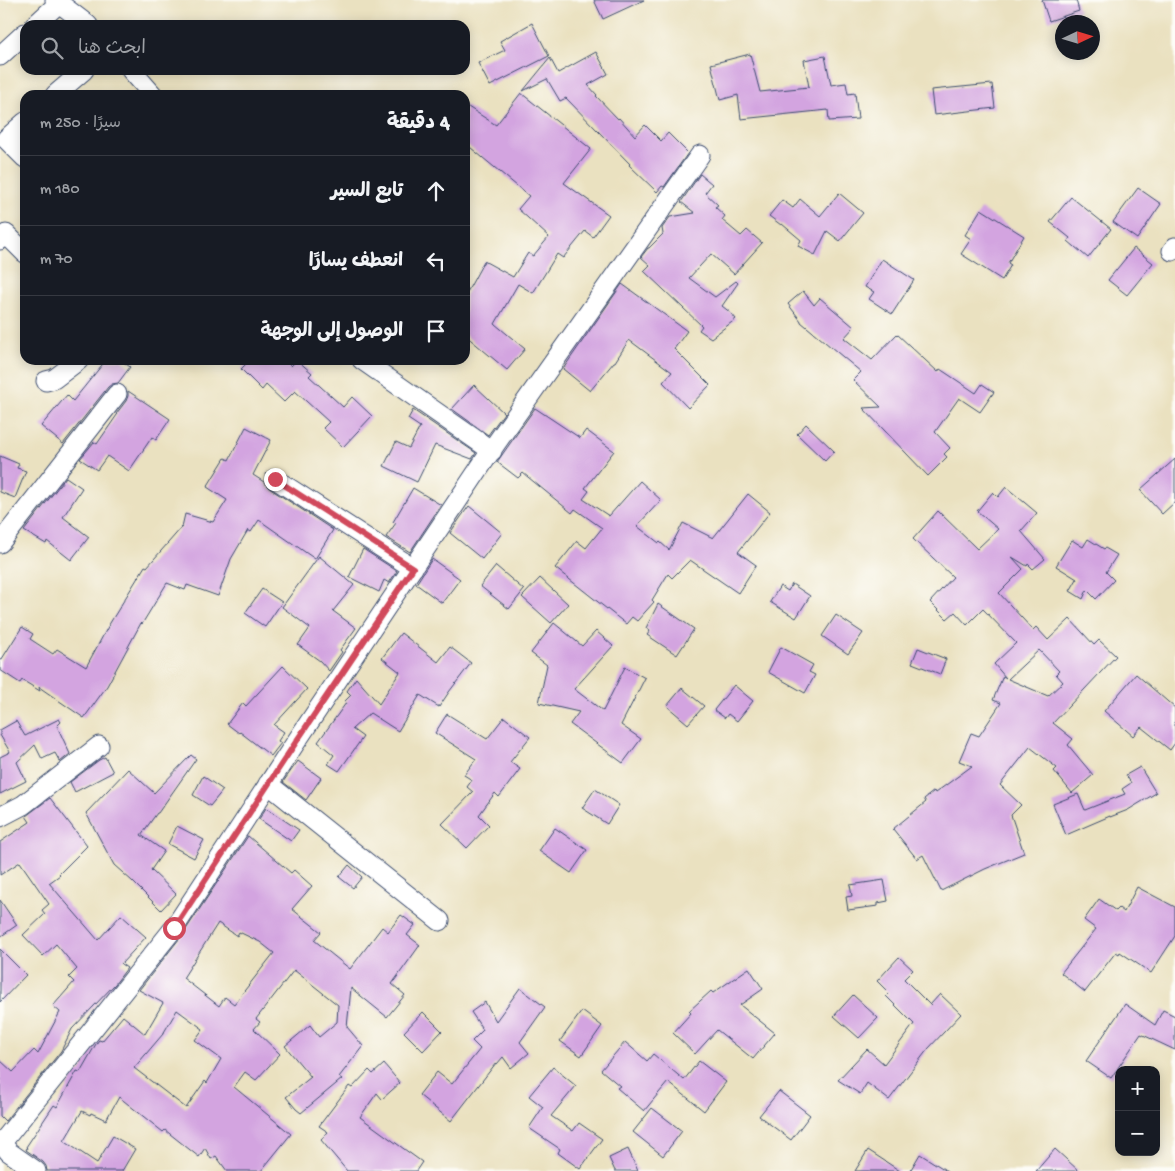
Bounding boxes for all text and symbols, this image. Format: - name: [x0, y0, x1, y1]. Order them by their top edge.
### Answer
- north arrow: [1055, 15, 1100, 60]
- search box: [20, 20, 470, 75]
- icon: search: [38, 34, 66, 62]
- text: ابحث هنا: [78, 38, 146, 61]
- text: 4 دقيقة: [387, 112, 450, 137]
- text: سيرًا · 250 m: [40, 115, 121, 134]
- icon: ahead: [422, 177, 450, 205]
- text: 180 m: [40, 181, 79, 200]
- text: تابع السير: [331, 181, 403, 204]
- icon: left: [422, 247, 450, 275]
- text: 70 m: [40, 251, 73, 270]
- text: انعطف يسارًا: [309, 251, 403, 274]
- icon: arrive: [422, 317, 450, 345]
- text: الوصول إلى الوجهة: [260, 321, 403, 344]
- route end: [264, 468, 287, 491]
- route start: [163, 917, 186, 940]
- map controls: [1115, 1066, 1160, 1156]
- button: +: [1115, 1066, 1160, 1111]
- button: −: [1115, 1111, 1160, 1156]

